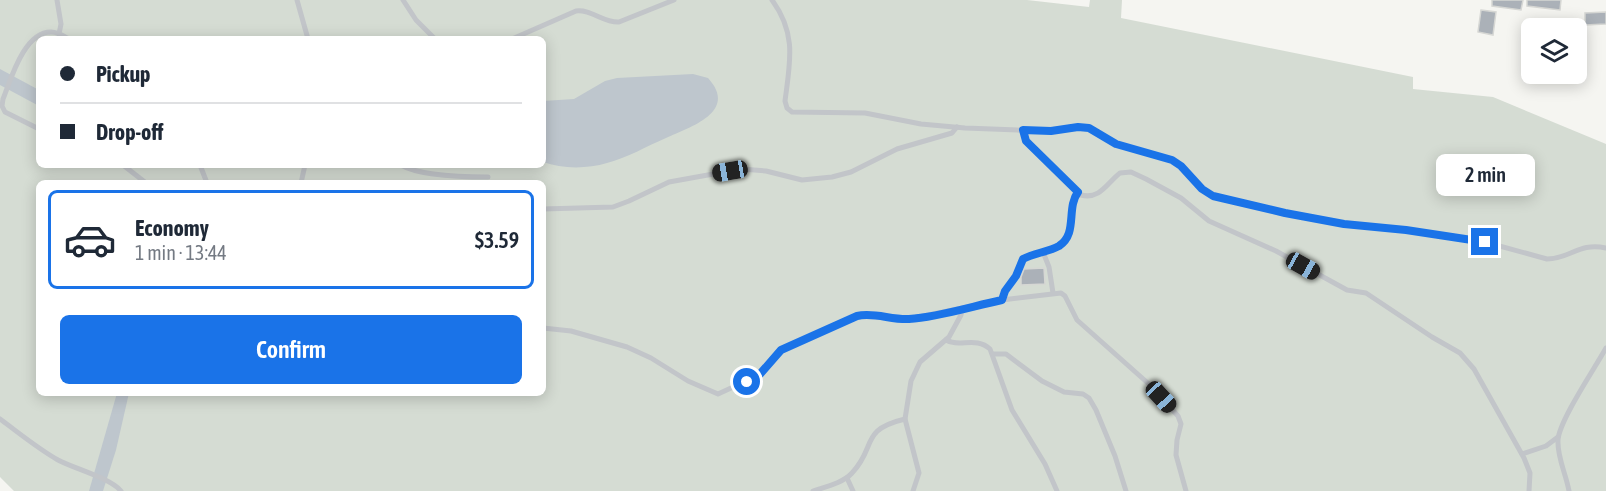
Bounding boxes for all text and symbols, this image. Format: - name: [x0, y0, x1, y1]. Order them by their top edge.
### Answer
- map controls: [1521, 18, 1587, 84]
- button: layers: [1521, 18, 1587, 84]
- text: Pickup: [96, 61, 151, 87]
- text: Drop-off: [96, 119, 163, 145]
- callout: 2 min: [1436, 155, 1534, 197]
- car: [711, 159, 749, 183]
- text: 2 min: [1465, 163, 1506, 186]
- icon: car: [63, 213, 117, 267]
- text: Economy: [135, 215, 209, 241]
- text: $3.59: [475, 227, 519, 253]
- route end: [1471, 228, 1498, 255]
- text: 1 min · 13:44: [135, 241, 227, 264]
- car: [1283, 249, 1323, 283]
- button: Confirm: [60, 315, 522, 384]
- route start: [733, 368, 760, 395]
- car: [1142, 378, 1180, 416]

